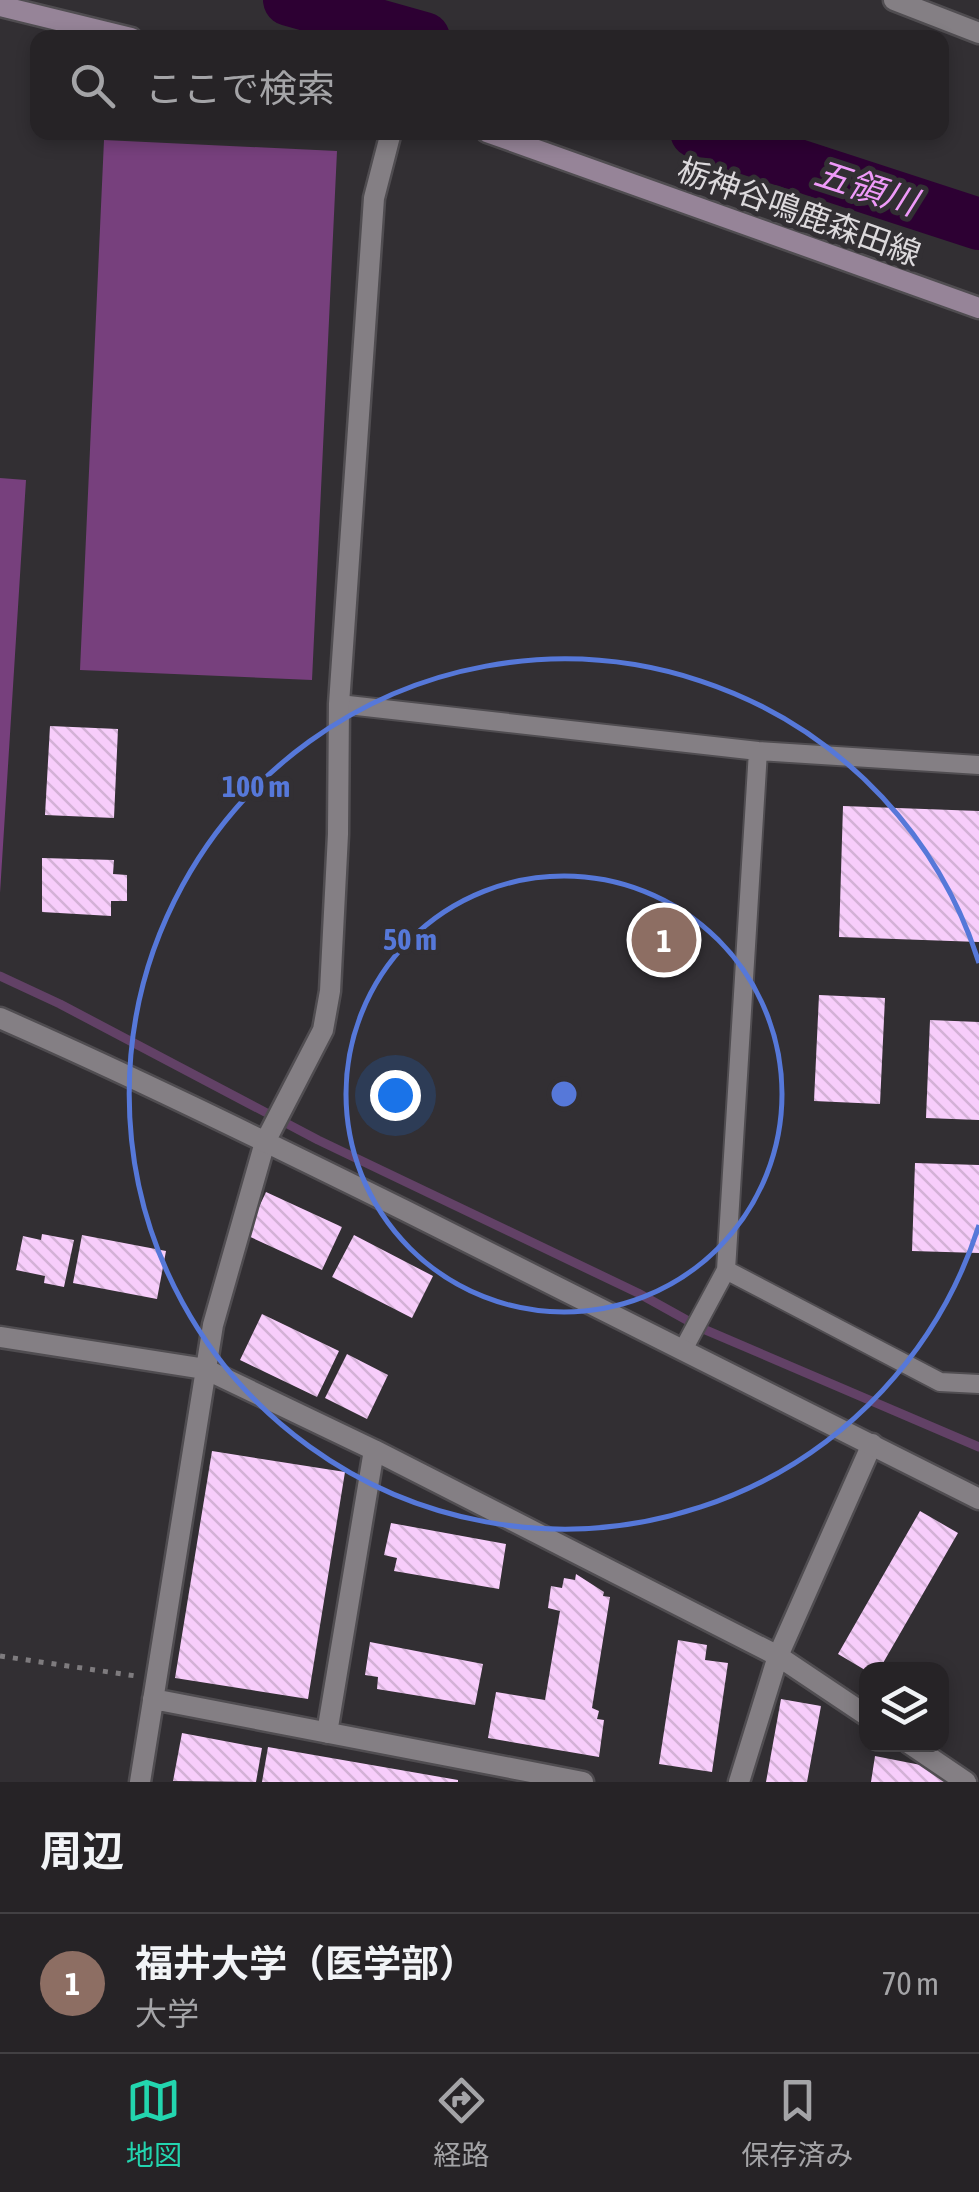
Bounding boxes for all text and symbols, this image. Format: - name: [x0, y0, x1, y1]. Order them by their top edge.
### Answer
- search box: [30, 30, 949, 140]
- icon: search: [65, 58, 120, 113]
- text: ここで検索: [145, 67, 335, 110]
- street label: 栃神谷鳴鹿森田線: [673, 150, 926, 273]
- water label: 五領川: [810, 152, 926, 224]
- text: 100 m: [222, 769, 290, 803]
- pin: 1: [632, 902, 696, 978]
- text: 50 m: [383, 922, 437, 956]
- your location: [370, 1070, 421, 1121]
- centre of rings: [546, 1076, 582, 1112]
- map controls: [859, 1662, 949, 1752]
- button: layers: [859, 1662, 949, 1752]
- text: 周辺: [40, 1827, 124, 1875]
- text: 福井大学（医学部）: [135, 1942, 477, 1985]
- text: 1: [65, 1965, 80, 2002]
- text: 70 m: [881, 1965, 939, 2002]
- text: 大学: [135, 1995, 199, 2032]
- tab: 地図: [126, 2073, 182, 2173]
- tab: 経路: [433, 2073, 489, 2173]
- tab: 保存済み: [741, 2073, 853, 2173]

